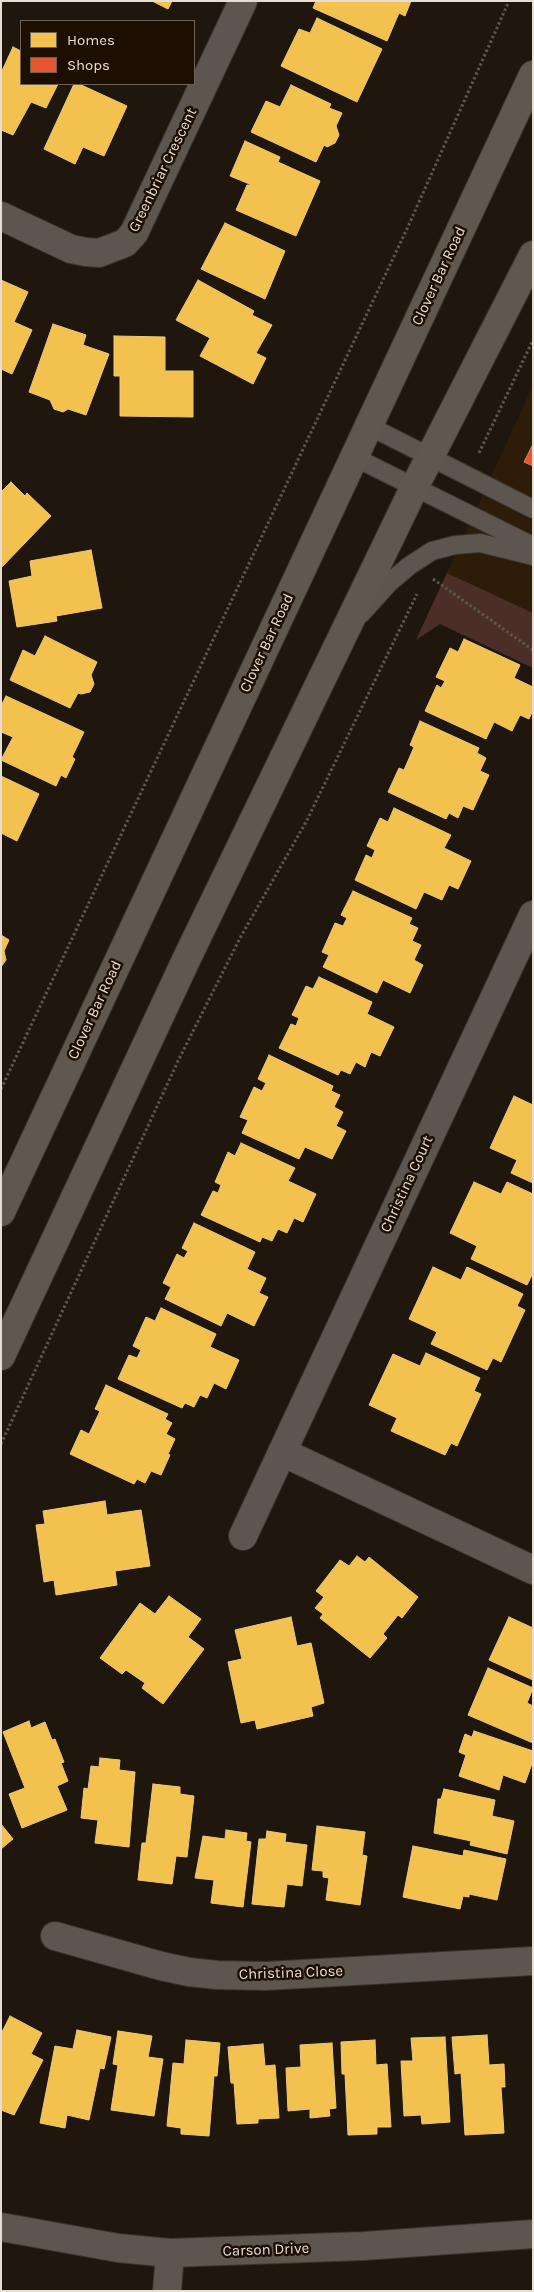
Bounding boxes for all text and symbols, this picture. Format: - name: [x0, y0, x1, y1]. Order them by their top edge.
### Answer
- legend: [20, 20, 195, 85]
- text: Homes: [67, 31, 115, 49]
- text: Shops: [67, 56, 110, 74]
- street label: Greenbriar Crescent: [125, 105, 201, 235]
- street label: Clover Bar Road: [408, 224, 470, 328]
- street label: Clover Bar Road: [236, 591, 298, 695]
- street label: Clover Bar Road: [64, 958, 126, 1062]
- street label: Christina Court: [377, 1133, 437, 1235]
- street label: Christina Close: [239, 1962, 343, 1984]
- street label: Carson Drive: [222, 2239, 310, 2261]

